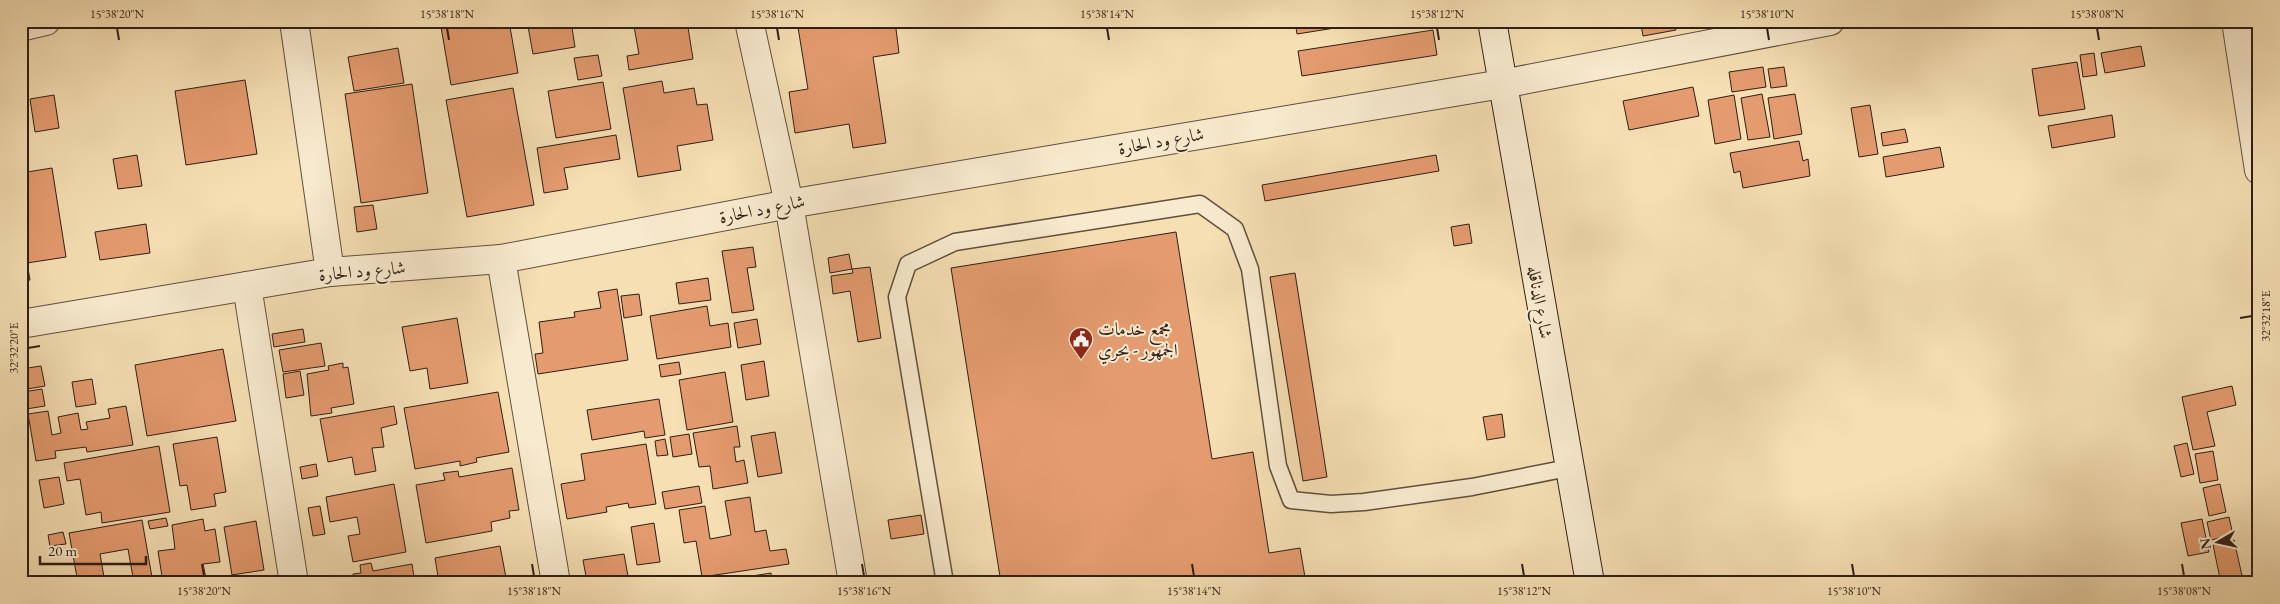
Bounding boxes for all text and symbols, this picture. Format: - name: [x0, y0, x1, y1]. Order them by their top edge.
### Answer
- text: 15°38'20"N: [90, 6, 144, 22]
- text: 15°38'18"N: [420, 6, 474, 22]
- text: 15°38'16"N: [750, 6, 804, 22]
- text: 15°38'14"N: [1080, 6, 1134, 22]
- text: 15°38'12"N: [1410, 6, 1464, 22]
- text: 15°38'10"N: [1740, 6, 1794, 22]
- text: 15°38'08"N: [2070, 6, 2124, 22]
- street label: شارع ود الحارة: [1116, 122, 1206, 163]
- street label: شارع ود الحارة: [717, 189, 808, 232]
- street label: شارع ود الحارة: [318, 255, 407, 290]
- street label: شارع الدناقله: [1519, 264, 1558, 341]
- text: 32°32'18"E: [2258, 290, 2274, 342]
- place label: مجمع خدمات الجمهور - بحري: [1098, 317, 1178, 365]
- text: 32°32'20"E: [6, 322, 22, 374]
- public building icon: مجمع خدمات الجمهور - بحري: [1068, 326, 1094, 360]
- north arrow: [2192, 516, 2242, 566]
- scale bar: [40, 534, 146, 566]
- text: N: [2195, 536, 2215, 551]
- text: 20 m: [48, 541, 77, 560]
- text: 15°38'20"N: [177, 583, 231, 599]
- text: 15°38'18"N: [507, 583, 561, 599]
- text: 15°38'16"N: [837, 583, 891, 599]
- text: 15°38'14"N: [1167, 583, 1221, 599]
- text: 15°38'12"N: [1497, 583, 1551, 599]
- text: 15°38'10"N: [1827, 583, 1881, 599]
- text: 15°38'08"N: [2157, 583, 2211, 599]

